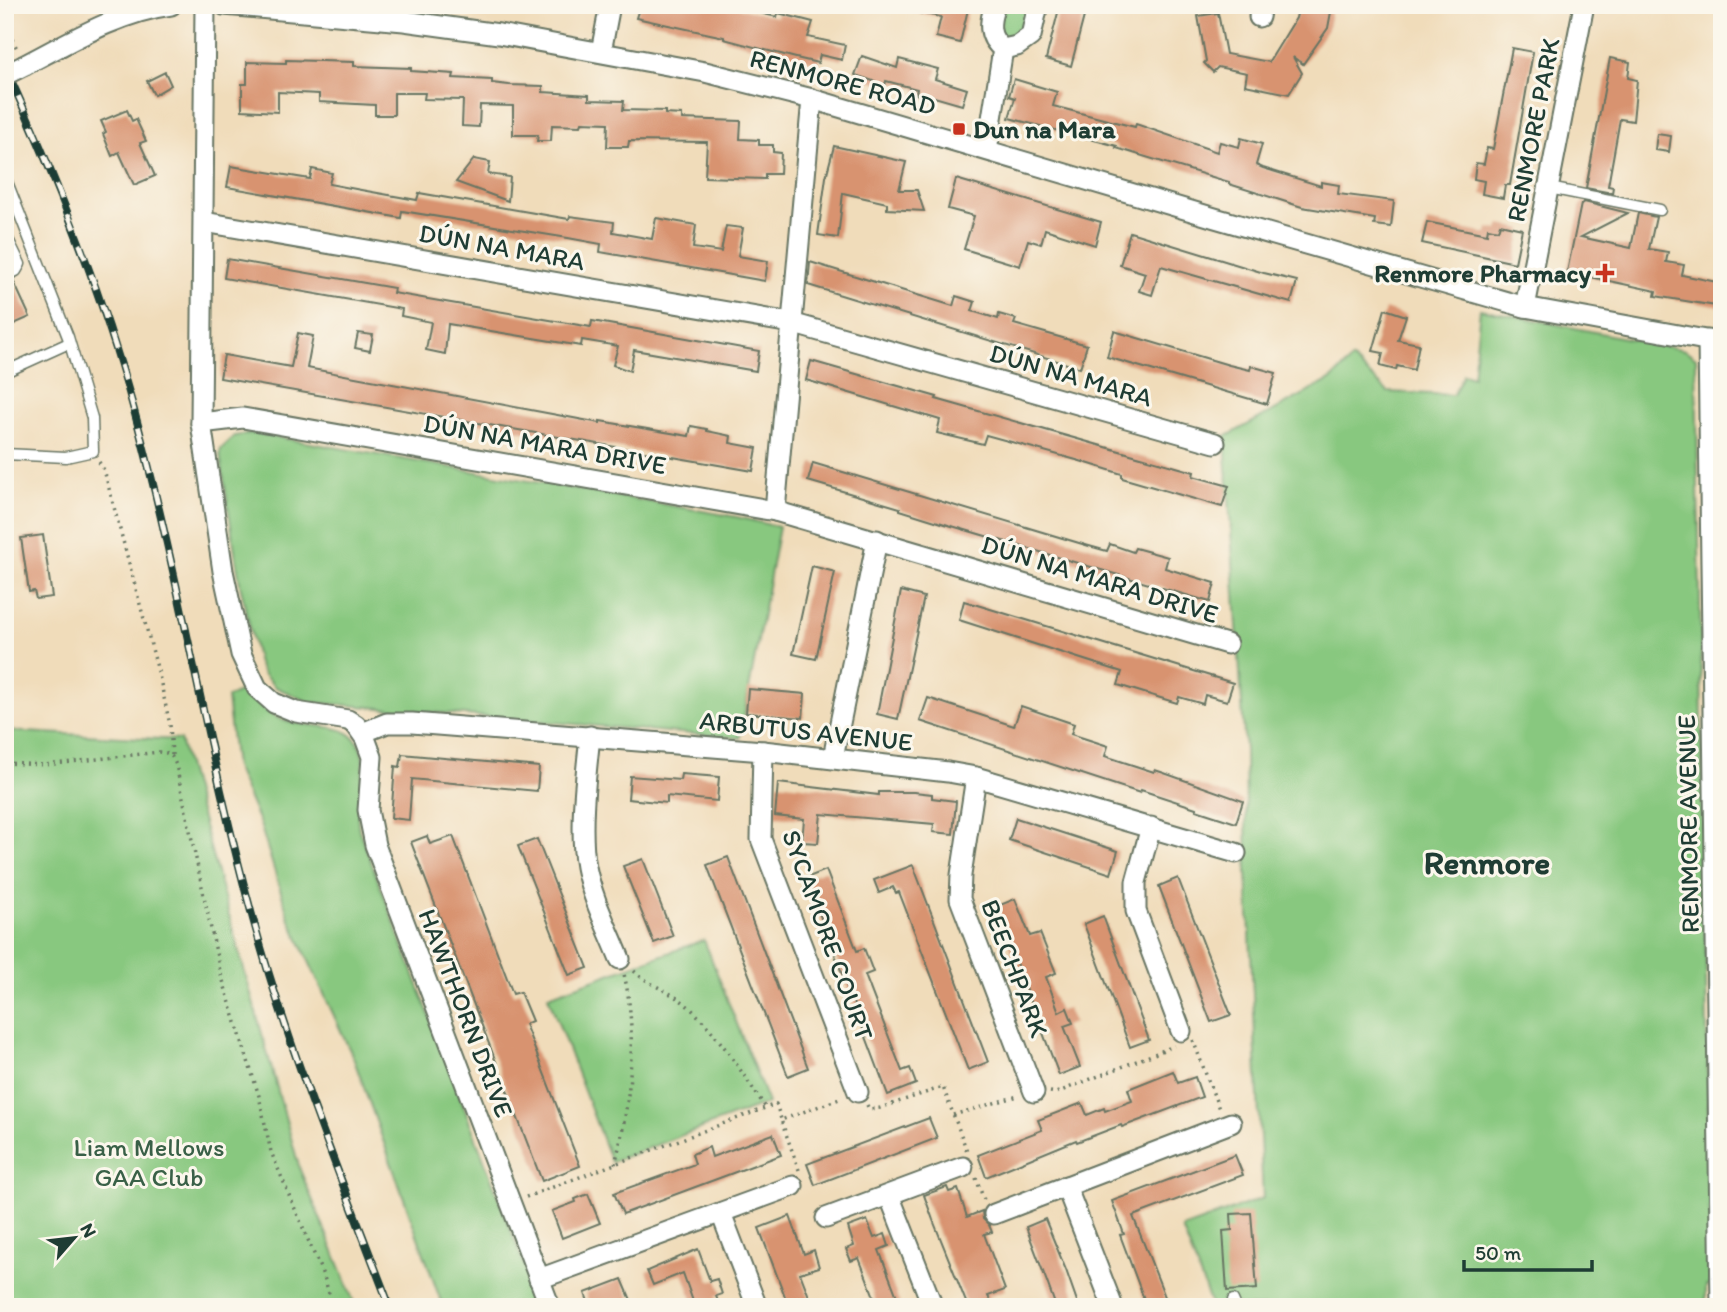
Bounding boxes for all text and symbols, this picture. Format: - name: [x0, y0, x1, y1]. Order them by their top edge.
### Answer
- street label: RENMORE PARK: [1499, 35, 1567, 225]
- street label: RENMORE ROAD: [746, 42, 940, 122]
- place label: Dun na Mara: [973, 113, 1116, 145]
- marker: Dun na Mara: [951, 121, 967, 137]
- street label: DÚN NA MARA: [417, 217, 588, 277]
- place label: Renmore Pharmacy: [1374, 257, 1592, 289]
- marker: Renmore Pharmacy: [1597, 265, 1613, 281]
- street label: DÚN NA MARA: [986, 337, 1156, 414]
- street label: DÚN NA MARA DRIVE: [421, 407, 669, 481]
- street label: DÚN NA MARA DRIVE: [978, 528, 1222, 630]
- street label: ARBUTUS AVENUE: [698, 704, 914, 758]
- street label: RENMORE AVENUE: [1670, 715, 1706, 933]
- street label: SYCAMORE COURT: [775, 825, 881, 1045]
- district label: Renmore: [1424, 843, 1550, 882]
- street label: BEECHPARK: [974, 895, 1056, 1042]
- street label: HAWTHORN DRIVE: [412, 904, 520, 1122]
- park label: Liam Mellows GAA Club: [73, 1131, 225, 1193]
- north arrow: [38, 1204, 108, 1274]
- text: N: [75, 1219, 102, 1241]
- scale bar: [1464, 1228, 1592, 1272]
- text: 50 m: [1475, 1240, 1522, 1265]

